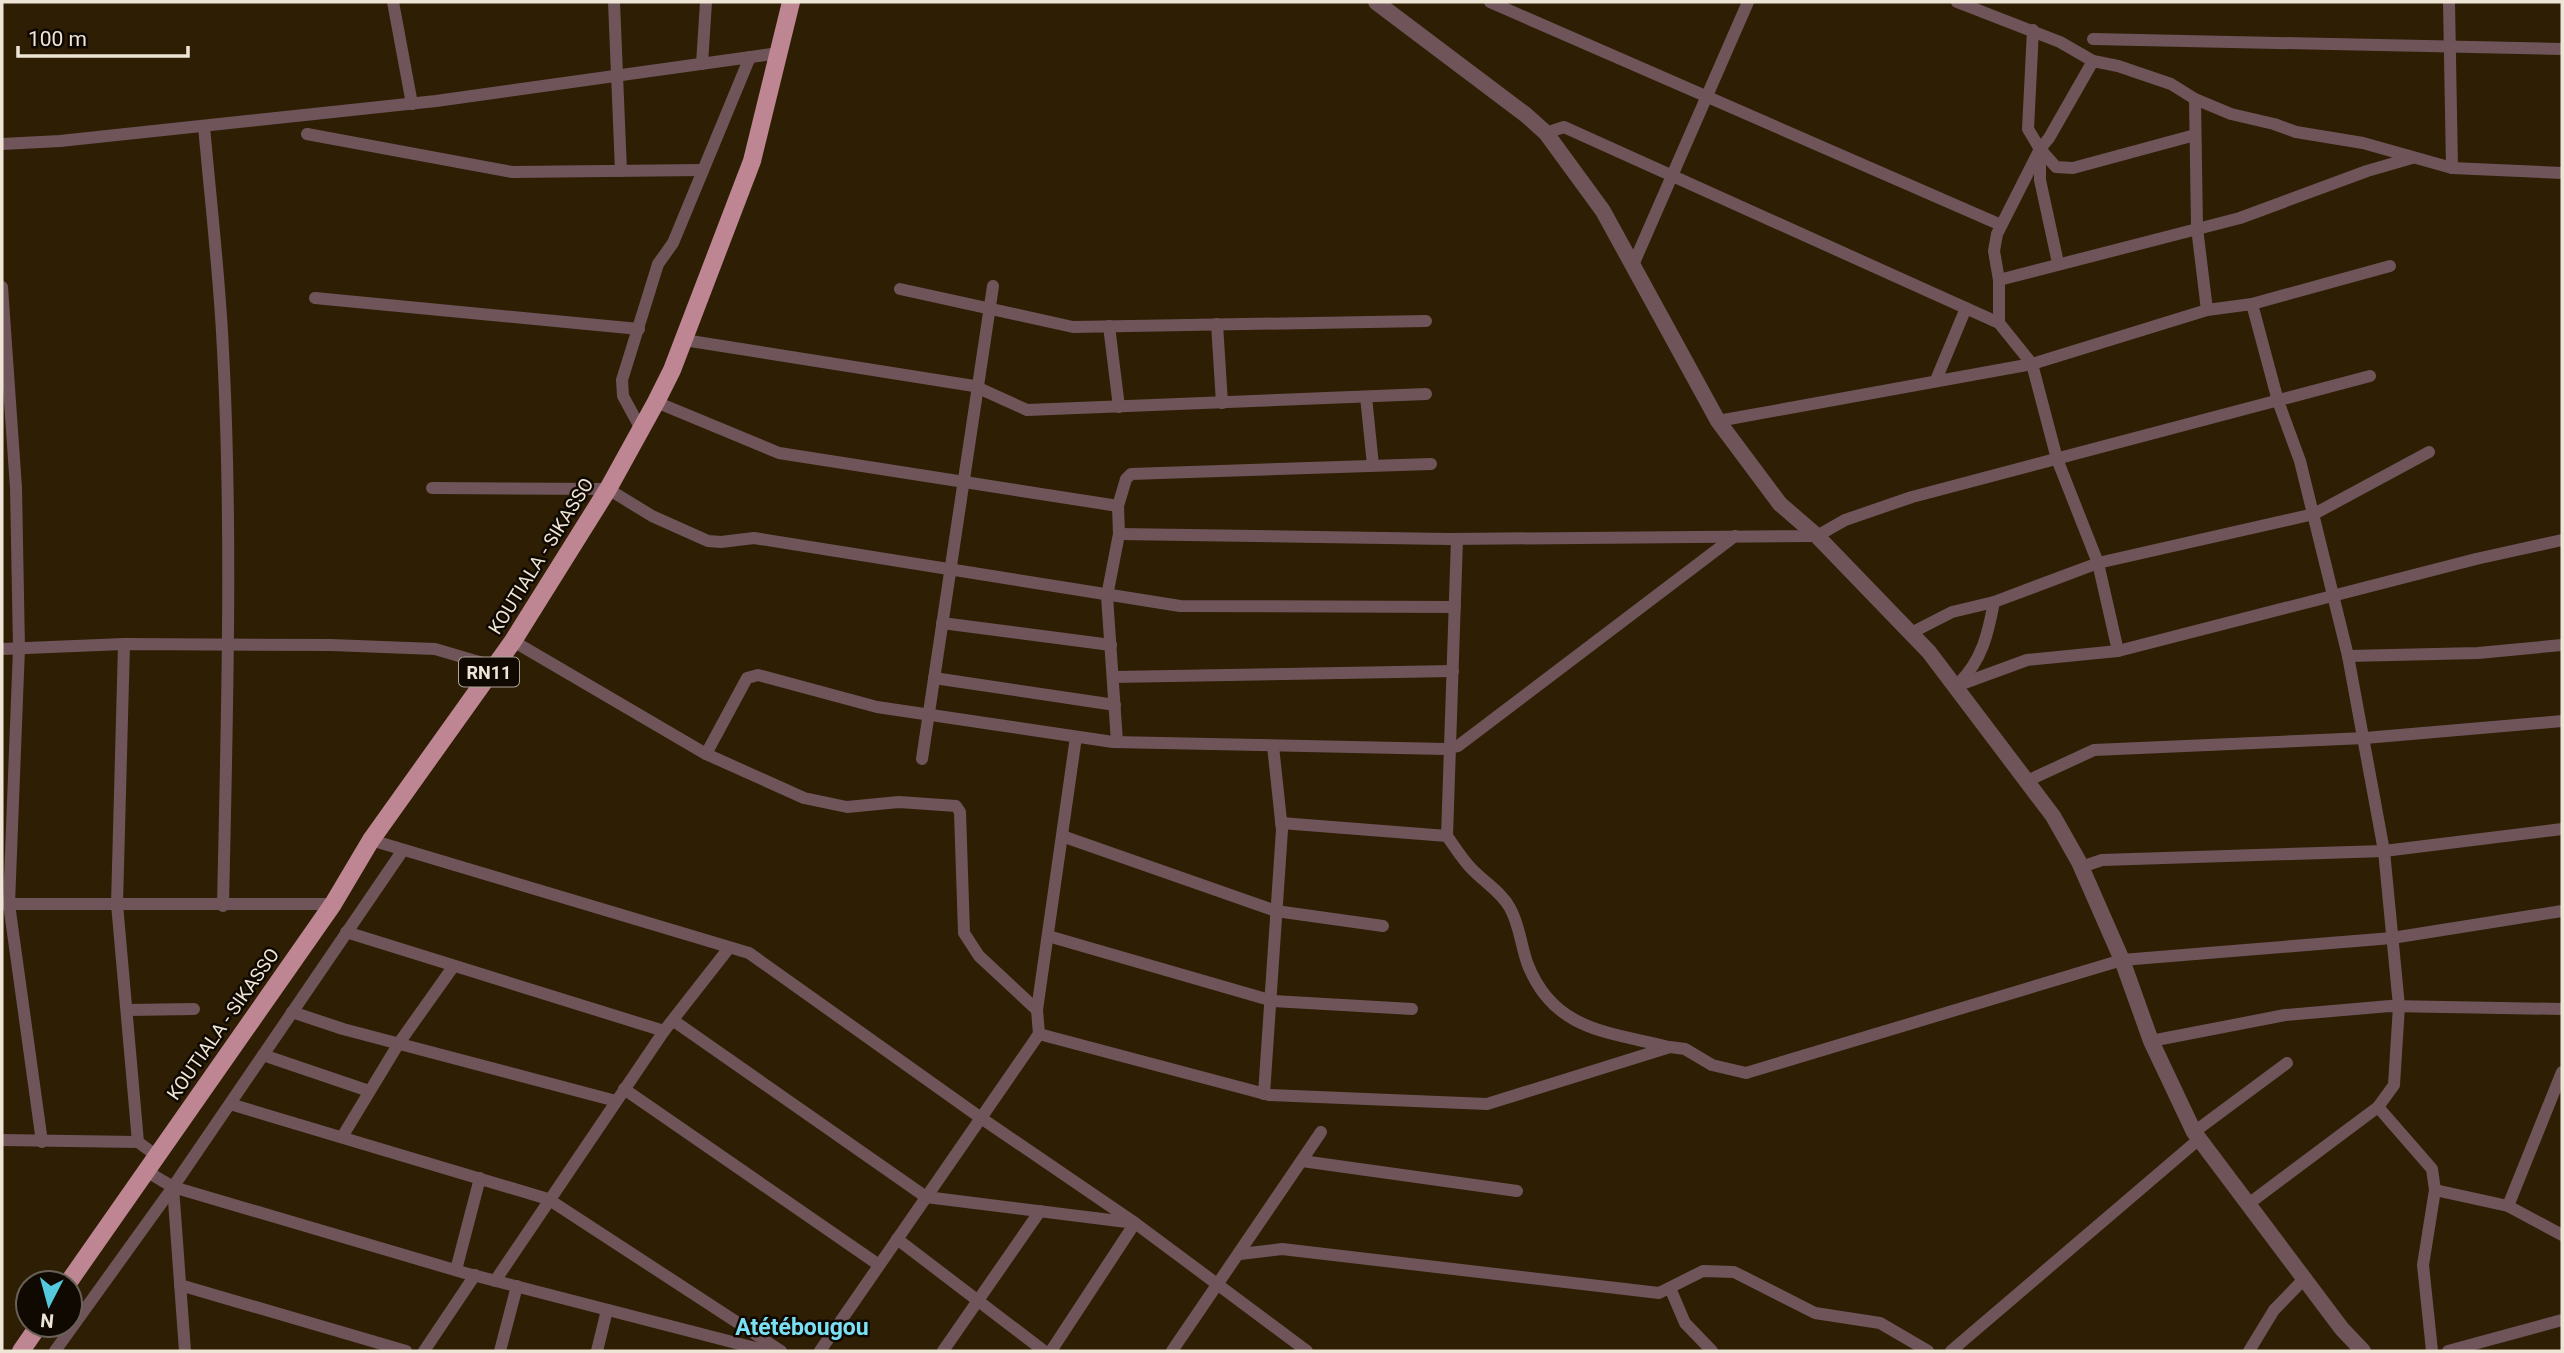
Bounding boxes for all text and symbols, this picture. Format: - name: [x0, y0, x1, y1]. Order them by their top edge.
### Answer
- scale bar: [18, 14, 187, 58]
- text: 100 m: [28, 27, 87, 51]
- street label: KOUTIALA - SIKASSO: [484, 474, 598, 638]
- road number: RN11: [459, 658, 519, 686]
- street label: KOUTIALA - SIKASSO: [162, 944, 284, 1104]
- north arrow: [14, 1269, 84, 1339]
- text: N: [39, 1308, 55, 1333]
- district label: Atétébougou: [735, 1314, 869, 1341]

